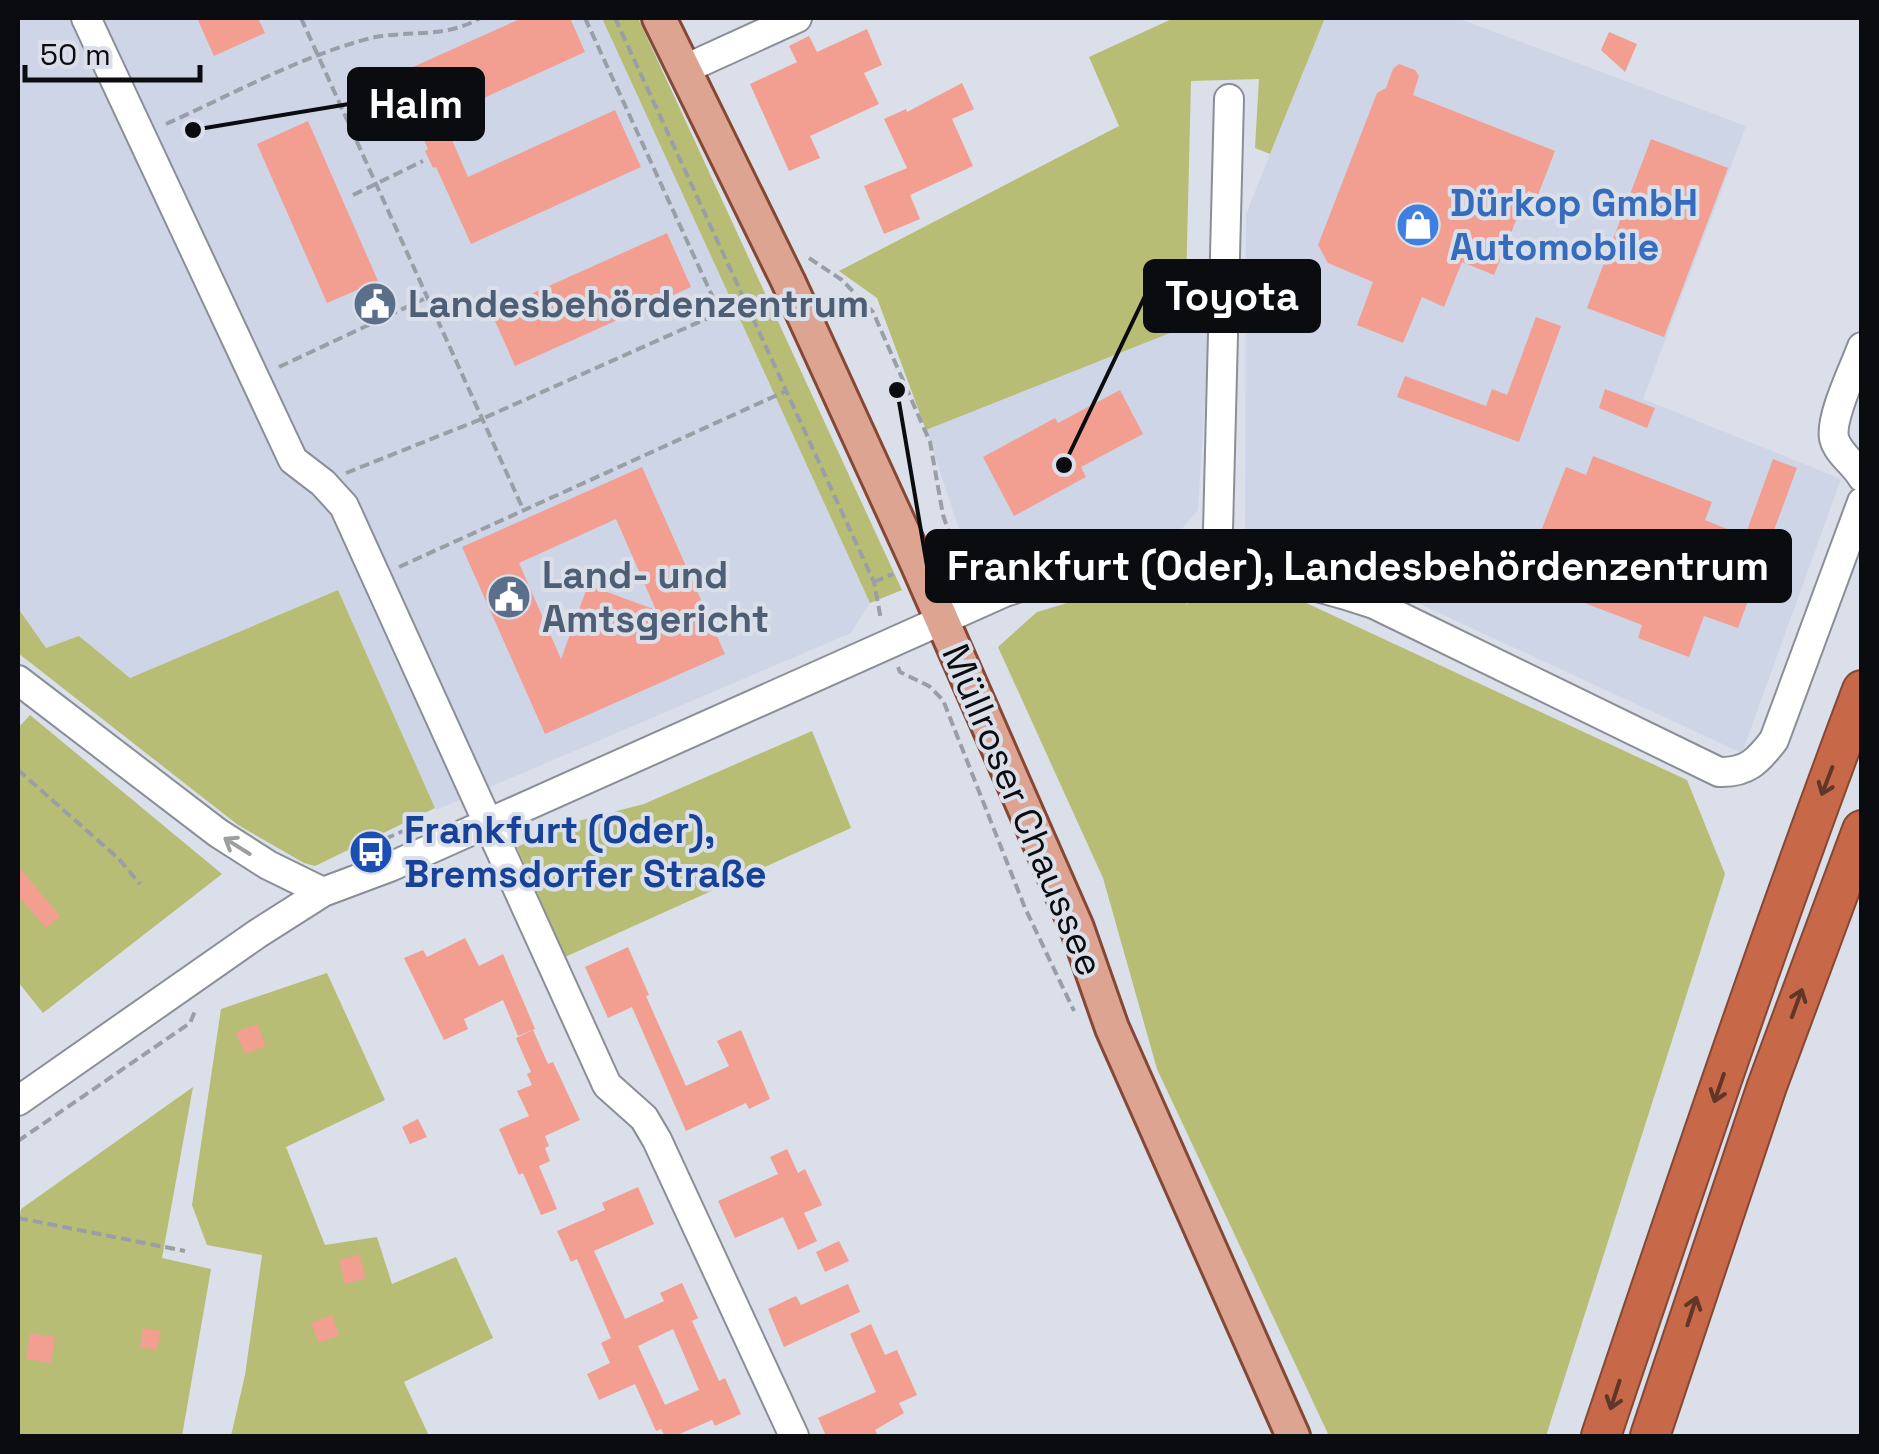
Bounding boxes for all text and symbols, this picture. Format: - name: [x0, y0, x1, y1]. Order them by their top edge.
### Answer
- scale bar: [25, 20, 200, 82]
- text: 50 m: [40, 35, 111, 74]
- callout: Halm: [349, 69, 483, 139]
- text: Halm: [369, 79, 463, 130]
- place label: Dürkop GmbH Automobile: [1450, 179, 1698, 271]
- shop icon: Dürkop GmbH Automobile: [1395, 202, 1441, 248]
- callout: Toyota: [1145, 261, 1319, 331]
- text: Toyota: [1165, 271, 1299, 322]
- place label: Landesbehördenzentrum: [408, 280, 869, 328]
- public building icon: Landesbehördenzentrum: [352, 281, 398, 327]
- callout: Frankfurt (Oder), Landesbehördenzentrum: [927, 531, 1790, 601]
- text: Frankfurt (Oder), Landesbehördenzentrum: [947, 541, 1769, 592]
- place label: Land- und Amtsgericht: [542, 551, 769, 643]
- public building icon: Land- und Amtsgericht: [486, 574, 532, 620]
- street label: Müllroser Chaussee: [931, 637, 1115, 983]
- one-way arrow: [1817, 765, 1835, 796]
- place label: Frankfurt (Oder), Bremsdorfer Straße: [404, 806, 767, 898]
- bus stop icon: Frankfurt (Oder), Bremsdorfer Straße: [348, 829, 394, 875]
- one-way arrow: [224, 836, 252, 856]
- one-way arrow: [1789, 989, 1807, 1020]
- one-way arrow: [1709, 1071, 1727, 1102]
- one-way arrow: [1685, 1295, 1703, 1327]
- one-way arrow: [1605, 1379, 1623, 1411]

